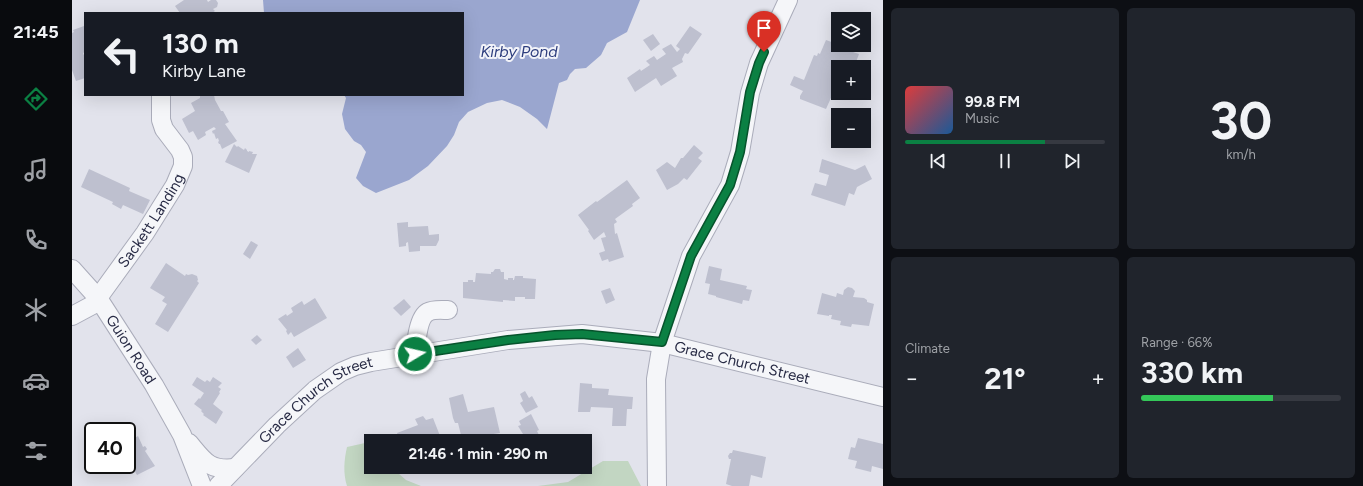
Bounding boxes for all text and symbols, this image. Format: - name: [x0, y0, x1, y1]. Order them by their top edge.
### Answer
- pin: [747, 11, 781, 52]
- map controls: [831, 12, 871, 148]
- button: layers: [831, 12, 871, 52]
- icon: arrive: [753, 17, 775, 39]
- text: 21:45: [13, 21, 59, 43]
- text: 130 m: [162, 26, 239, 60]
- icon: left: [96, 28, 148, 80]
- water label: Kirby Pond: [480, 42, 558, 61]
- text: Kirby Lane: [162, 60, 246, 82]
- button: +: [831, 60, 871, 100]
- icon: directions: [22, 85, 50, 113]
- text: 30: [1210, 90, 1272, 152]
- text: 99.8 FM: [965, 93, 1020, 111]
- button: −: [831, 108, 871, 148]
- text: Music: [965, 111, 999, 126]
- text: km/h: [1226, 147, 1256, 162]
- icon: previous: [927, 150, 949, 172]
- icon: pause: [994, 150, 1016, 172]
- icon: next: [1061, 150, 1083, 172]
- icon: music: [22, 156, 50, 184]
- street label: Sackett Landing: [114, 171, 188, 271]
- icon: phone: [22, 226, 50, 254]
- icon: climate: [22, 296, 50, 324]
- street label: Guion Road: [102, 311, 160, 387]
- position arrow: [394, 333, 436, 375]
- text: Range · 66%: [1141, 335, 1212, 350]
- street label: Grace Church Street: [673, 337, 812, 388]
- text: Climate: [905, 341, 950, 356]
- street label: Grace Church Street: [255, 353, 375, 447]
- text: 330 km: [1141, 354, 1243, 391]
- text: 21°: [984, 360, 1026, 397]
- text: −: [905, 365, 919, 392]
- text: +: [1091, 365, 1105, 392]
- icon: car: [22, 367, 50, 395]
- speed limit sign: 40: [84, 422, 136, 474]
- icon: filters: [22, 437, 50, 465]
- text: 21:46 · 1 min · 290 m: [409, 445, 548, 463]

